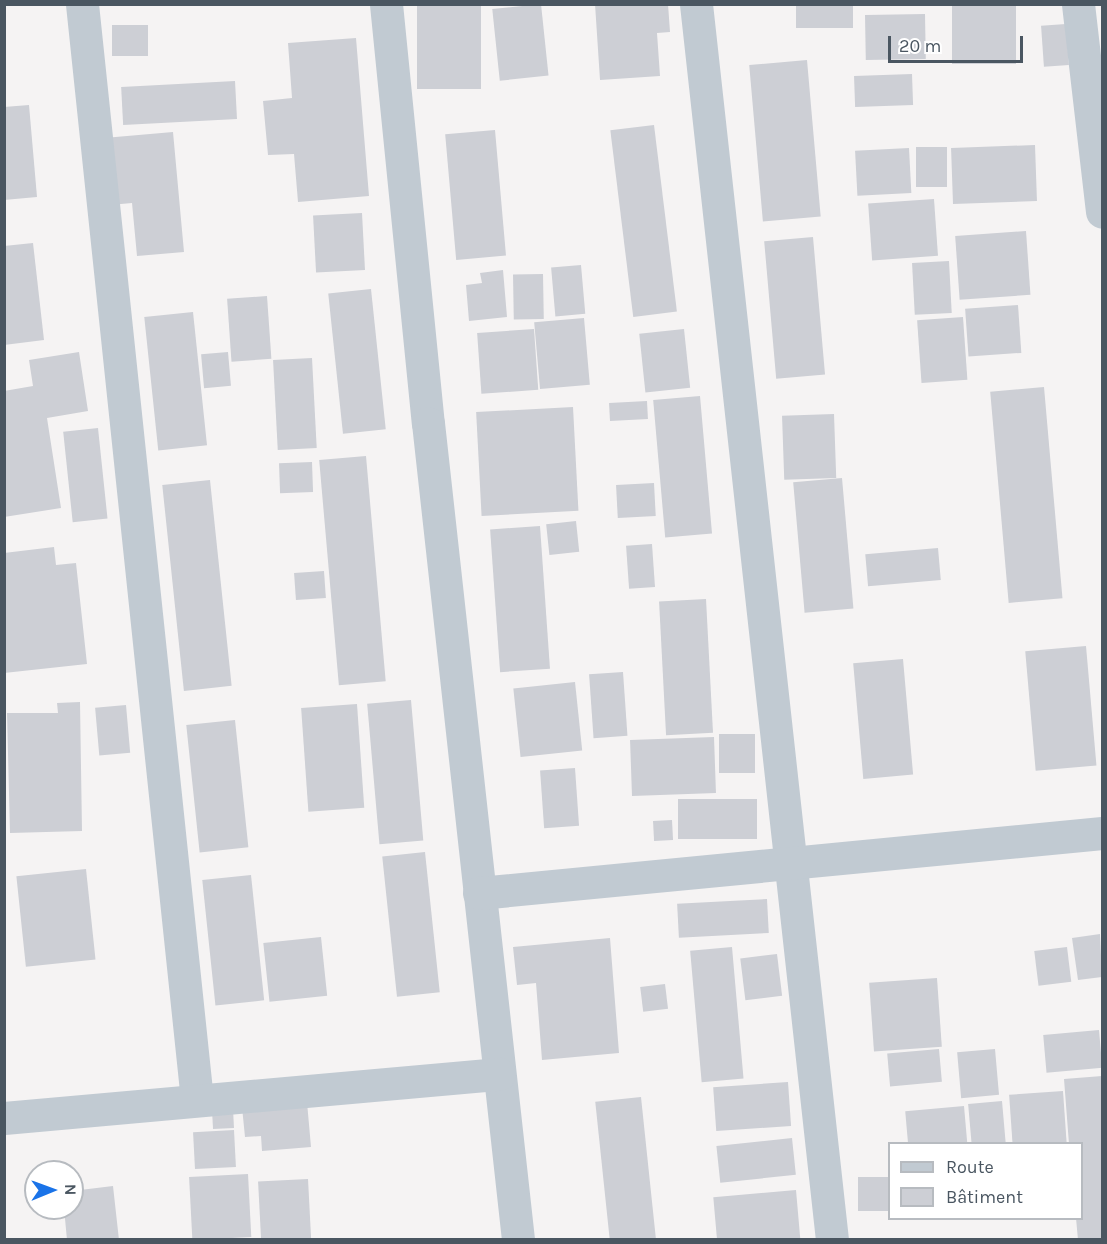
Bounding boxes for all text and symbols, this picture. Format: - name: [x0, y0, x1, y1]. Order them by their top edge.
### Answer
- scale bar: [891, 24, 1026, 62]
- text: 20 m: [899, 35, 941, 57]
- legend: [888, 1142, 1083, 1220]
- text: Route: [946, 1156, 994, 1178]
- north arrow: [24, 1160, 84, 1220]
- text: N: [61, 1184, 80, 1196]
- text: Bâtiment: [946, 1186, 1023, 1208]

